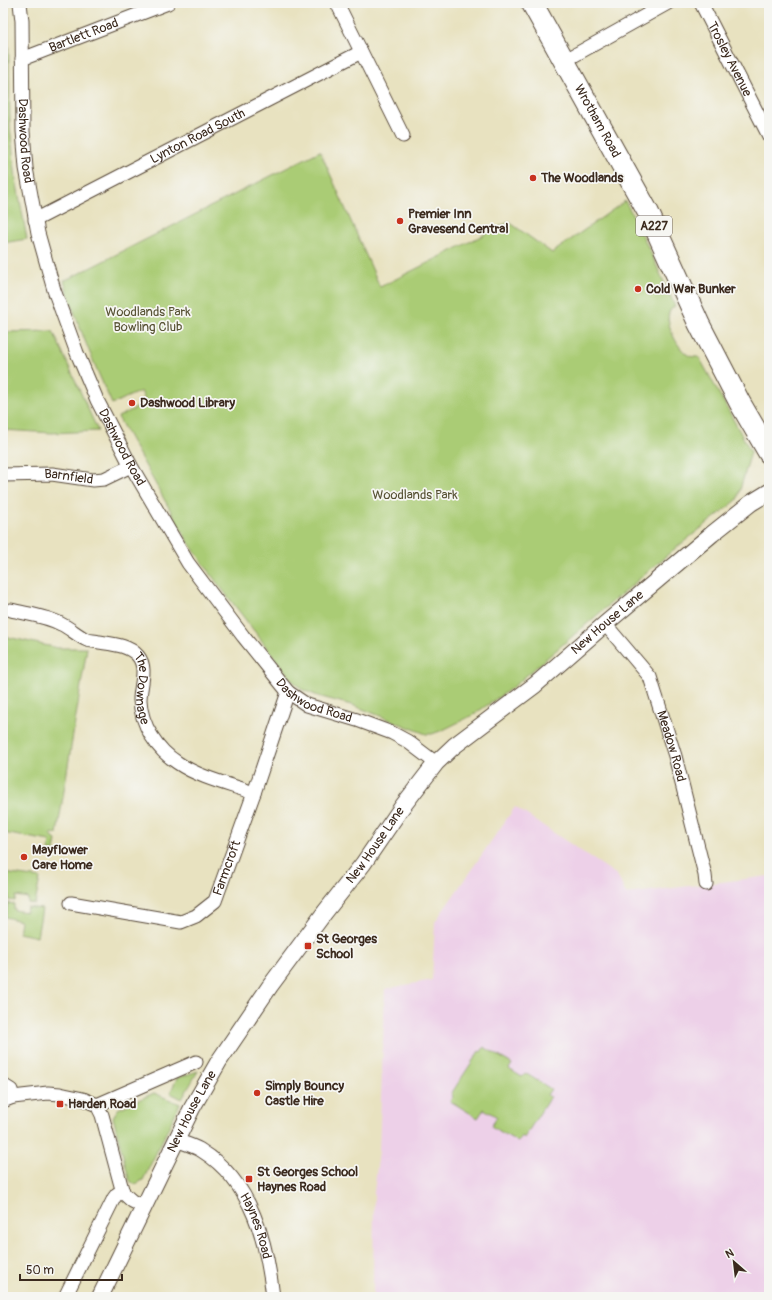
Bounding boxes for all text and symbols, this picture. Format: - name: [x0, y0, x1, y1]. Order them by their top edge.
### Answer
- street label: Bartlett Road: [47, 15, 121, 56]
- street label: Trosley Avenue: [704, 19, 756, 100]
- street label: Wrotham Road: [571, 82, 624, 160]
- street label: Dashwood Road: [15, 98, 37, 184]
- street label: Lynton Road South: [147, 105, 248, 167]
- place label: The Woodlands: [540, 170, 623, 186]
- marker: The Woodlands: [528, 173, 538, 183]
- place label: Premier Inn Gravesend Central: [408, 206, 509, 237]
- marker: Premier Inn Gravesend Central: [395, 216, 405, 226]
- road number: A227: [636, 216, 672, 236]
- place label: Cold War Bunker: [646, 281, 736, 297]
- marker: Cold War Bunker: [633, 284, 643, 294]
- park label: Woodlands Park Bowling Club: [105, 304, 191, 335]
- place label: Dashwood Library: [140, 395, 235, 411]
- marker: Dashwood Library: [127, 398, 137, 408]
- street label: Dashwood Road: [95, 406, 149, 489]
- street label: Barnfield: [44, 466, 94, 488]
- park label: Woodlands Park: [372, 487, 458, 503]
- street label: New House Lane: [568, 587, 647, 658]
- street label: The Downage: [130, 649, 153, 727]
- street label: Dashwood Road: [272, 675, 354, 726]
- street label: Meadow Road: [653, 709, 689, 783]
- street label: New House Lane: [343, 803, 408, 887]
- street label: Farmcroft: [210, 837, 244, 898]
- place label: Mayflower Care Home: [32, 842, 93, 873]
- marker: Mayflower Care Home: [19, 852, 29, 862]
- place label: St Georges School: [316, 931, 377, 962]
- marker: St Georges School: [303, 941, 313, 951]
- street label: New House Lane: [164, 1067, 220, 1155]
- place label: Simply Bouncy Castle Hire: [265, 1078, 345, 1109]
- marker: Simply Bouncy Castle Hire: [252, 1088, 262, 1098]
- place label: Harden Road: [68, 1096, 136, 1112]
- marker: Harden Road: [55, 1099, 65, 1109]
- place label: St Georges School Haynes Road: [257, 1164, 358, 1195]
- marker: St Georges School Haynes Road: [244, 1174, 254, 1184]
- street label: Haynes Road: [236, 1190, 275, 1260]
- north arrow: [714, 1242, 754, 1282]
- text: N: [723, 1246, 736, 1261]
- scale bar: [20, 1256, 122, 1282]
- text: 50 m: [26, 1263, 54, 1278]

